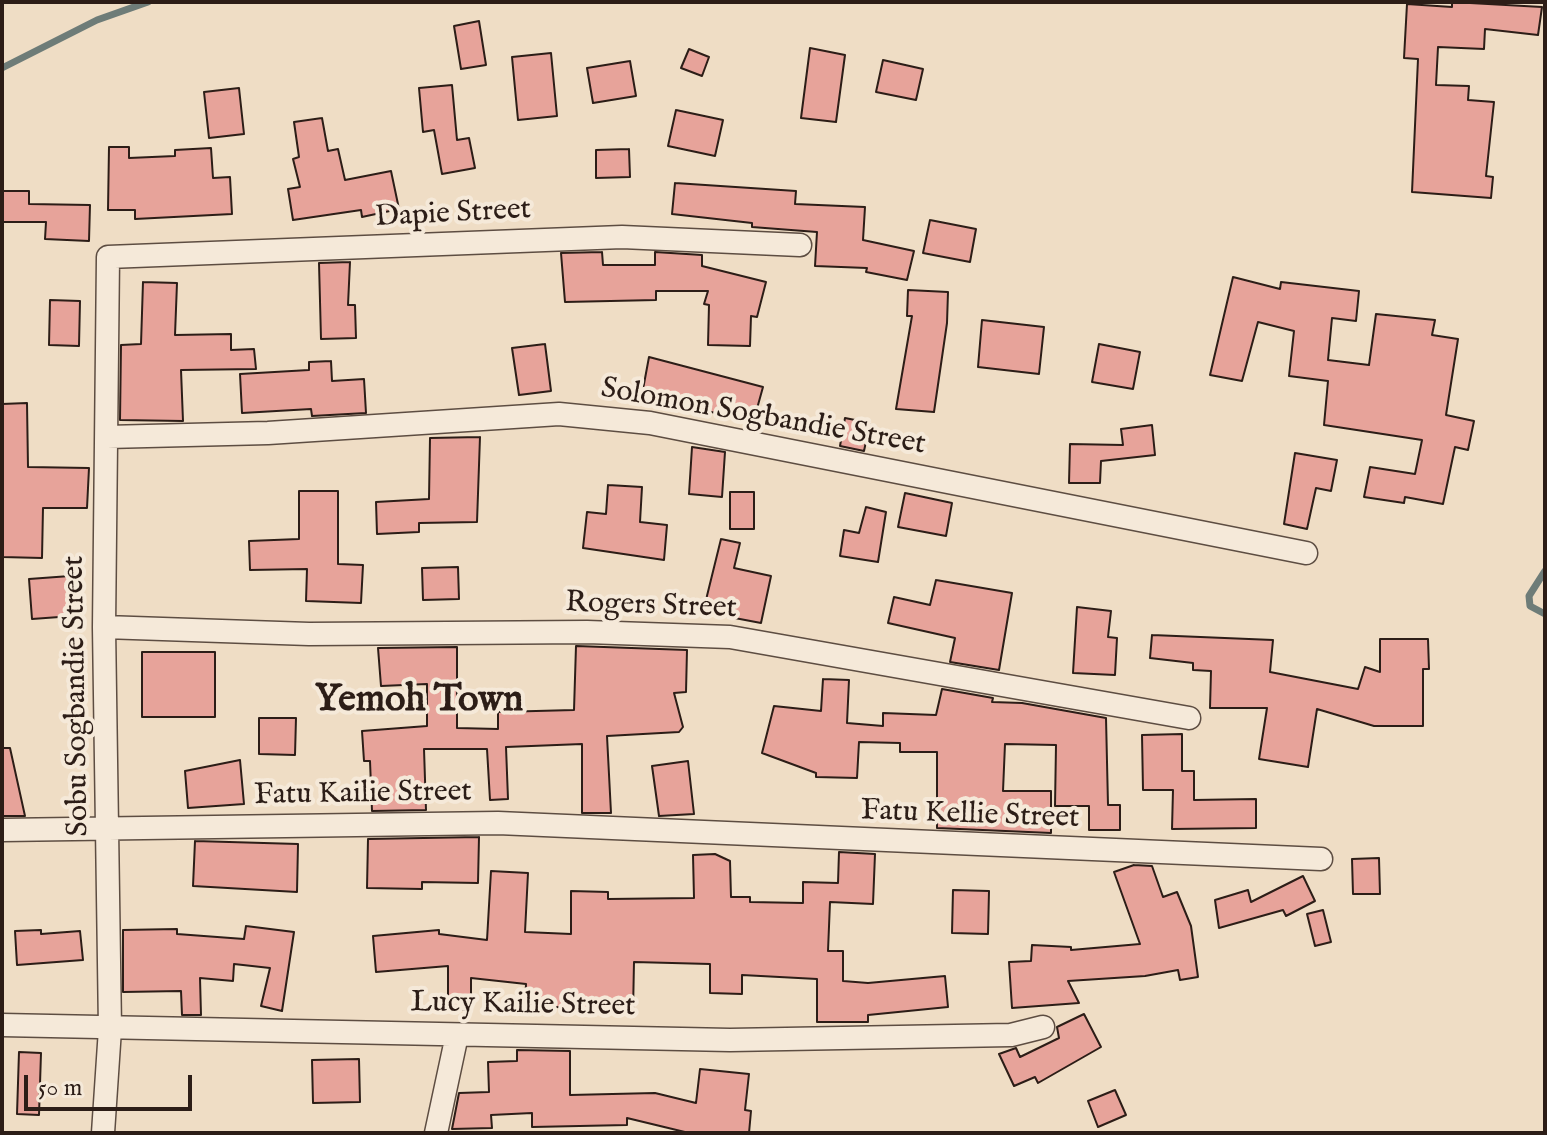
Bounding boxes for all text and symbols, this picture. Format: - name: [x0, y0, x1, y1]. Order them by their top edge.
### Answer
- street label: Dapie Street: [374, 193, 532, 237]
- street label: Solomon Sogbandie Street: [598, 372, 928, 464]
- street label: Sobu Sogbandie Street: [58, 555, 98, 837]
- street label: Rogers Street: [565, 586, 737, 628]
- district label: Yemoh Town: [315, 679, 523, 725]
- street label: Fatu Kailie Street: [254, 775, 472, 815]
- street label: Fatu Kellie Street: [860, 794, 1080, 838]
- street label: Lucy Kailie Street: [410, 986, 636, 1026]
- scale bar: [28, 1059, 196, 1109]
- text: 50 m: [38, 1073, 82, 1104]

